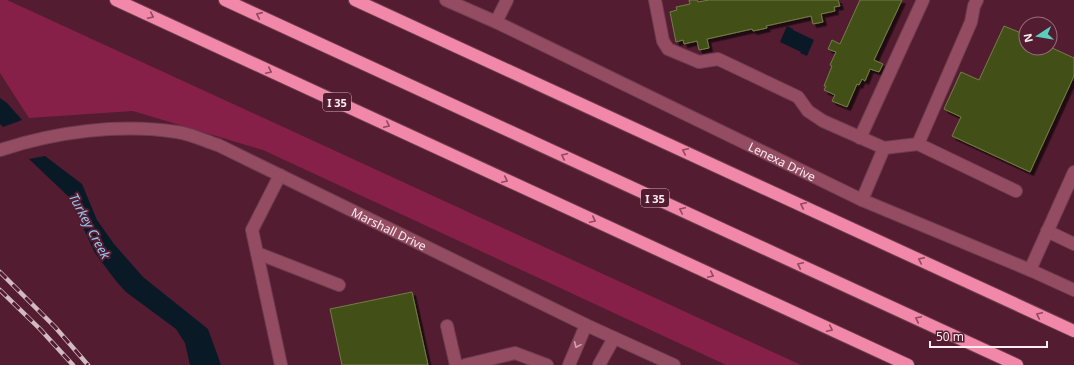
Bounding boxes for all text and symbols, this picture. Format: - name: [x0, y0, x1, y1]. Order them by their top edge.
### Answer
- one-way arrow: [147, 11, 154, 19]
- one-way arrow: [255, 12, 263, 20]
- north arrow: [1018, 16, 1058, 56]
- text: N: [1019, 32, 1036, 44]
- one-way arrow: [265, 66, 272, 74]
- road number: I 35: [323, 93, 351, 111]
- one-way arrow: [383, 120, 390, 128]
- street label: Lenexa Drive: [746, 138, 819, 185]
- one-way arrow: [681, 148, 689, 156]
- one-way arrow: [561, 153, 569, 161]
- one-way arrow: [501, 175, 508, 183]
- road number: I 35: [641, 189, 669, 207]
- water label: Turkey Creek: [65, 190, 115, 263]
- one-way arrow: [799, 202, 807, 210]
- street label: Marshall Drive: [349, 203, 430, 254]
- one-way arrow: [679, 207, 686, 215]
- one-way arrow: [589, 215, 597, 223]
- one-way arrow: [917, 257, 925, 265]
- one-way arrow: [797, 262, 805, 270]
- one-way arrow: [708, 270, 715, 278]
- one-way arrow: [1035, 312, 1043, 320]
- one-way arrow: [915, 316, 923, 324]
- scale bar: [930, 323, 1047, 349]
- one-way arrow: [825, 324, 833, 332]
- text: 50 m: [936, 328, 964, 345]
- one-way arrow: [574, 341, 582, 349]

